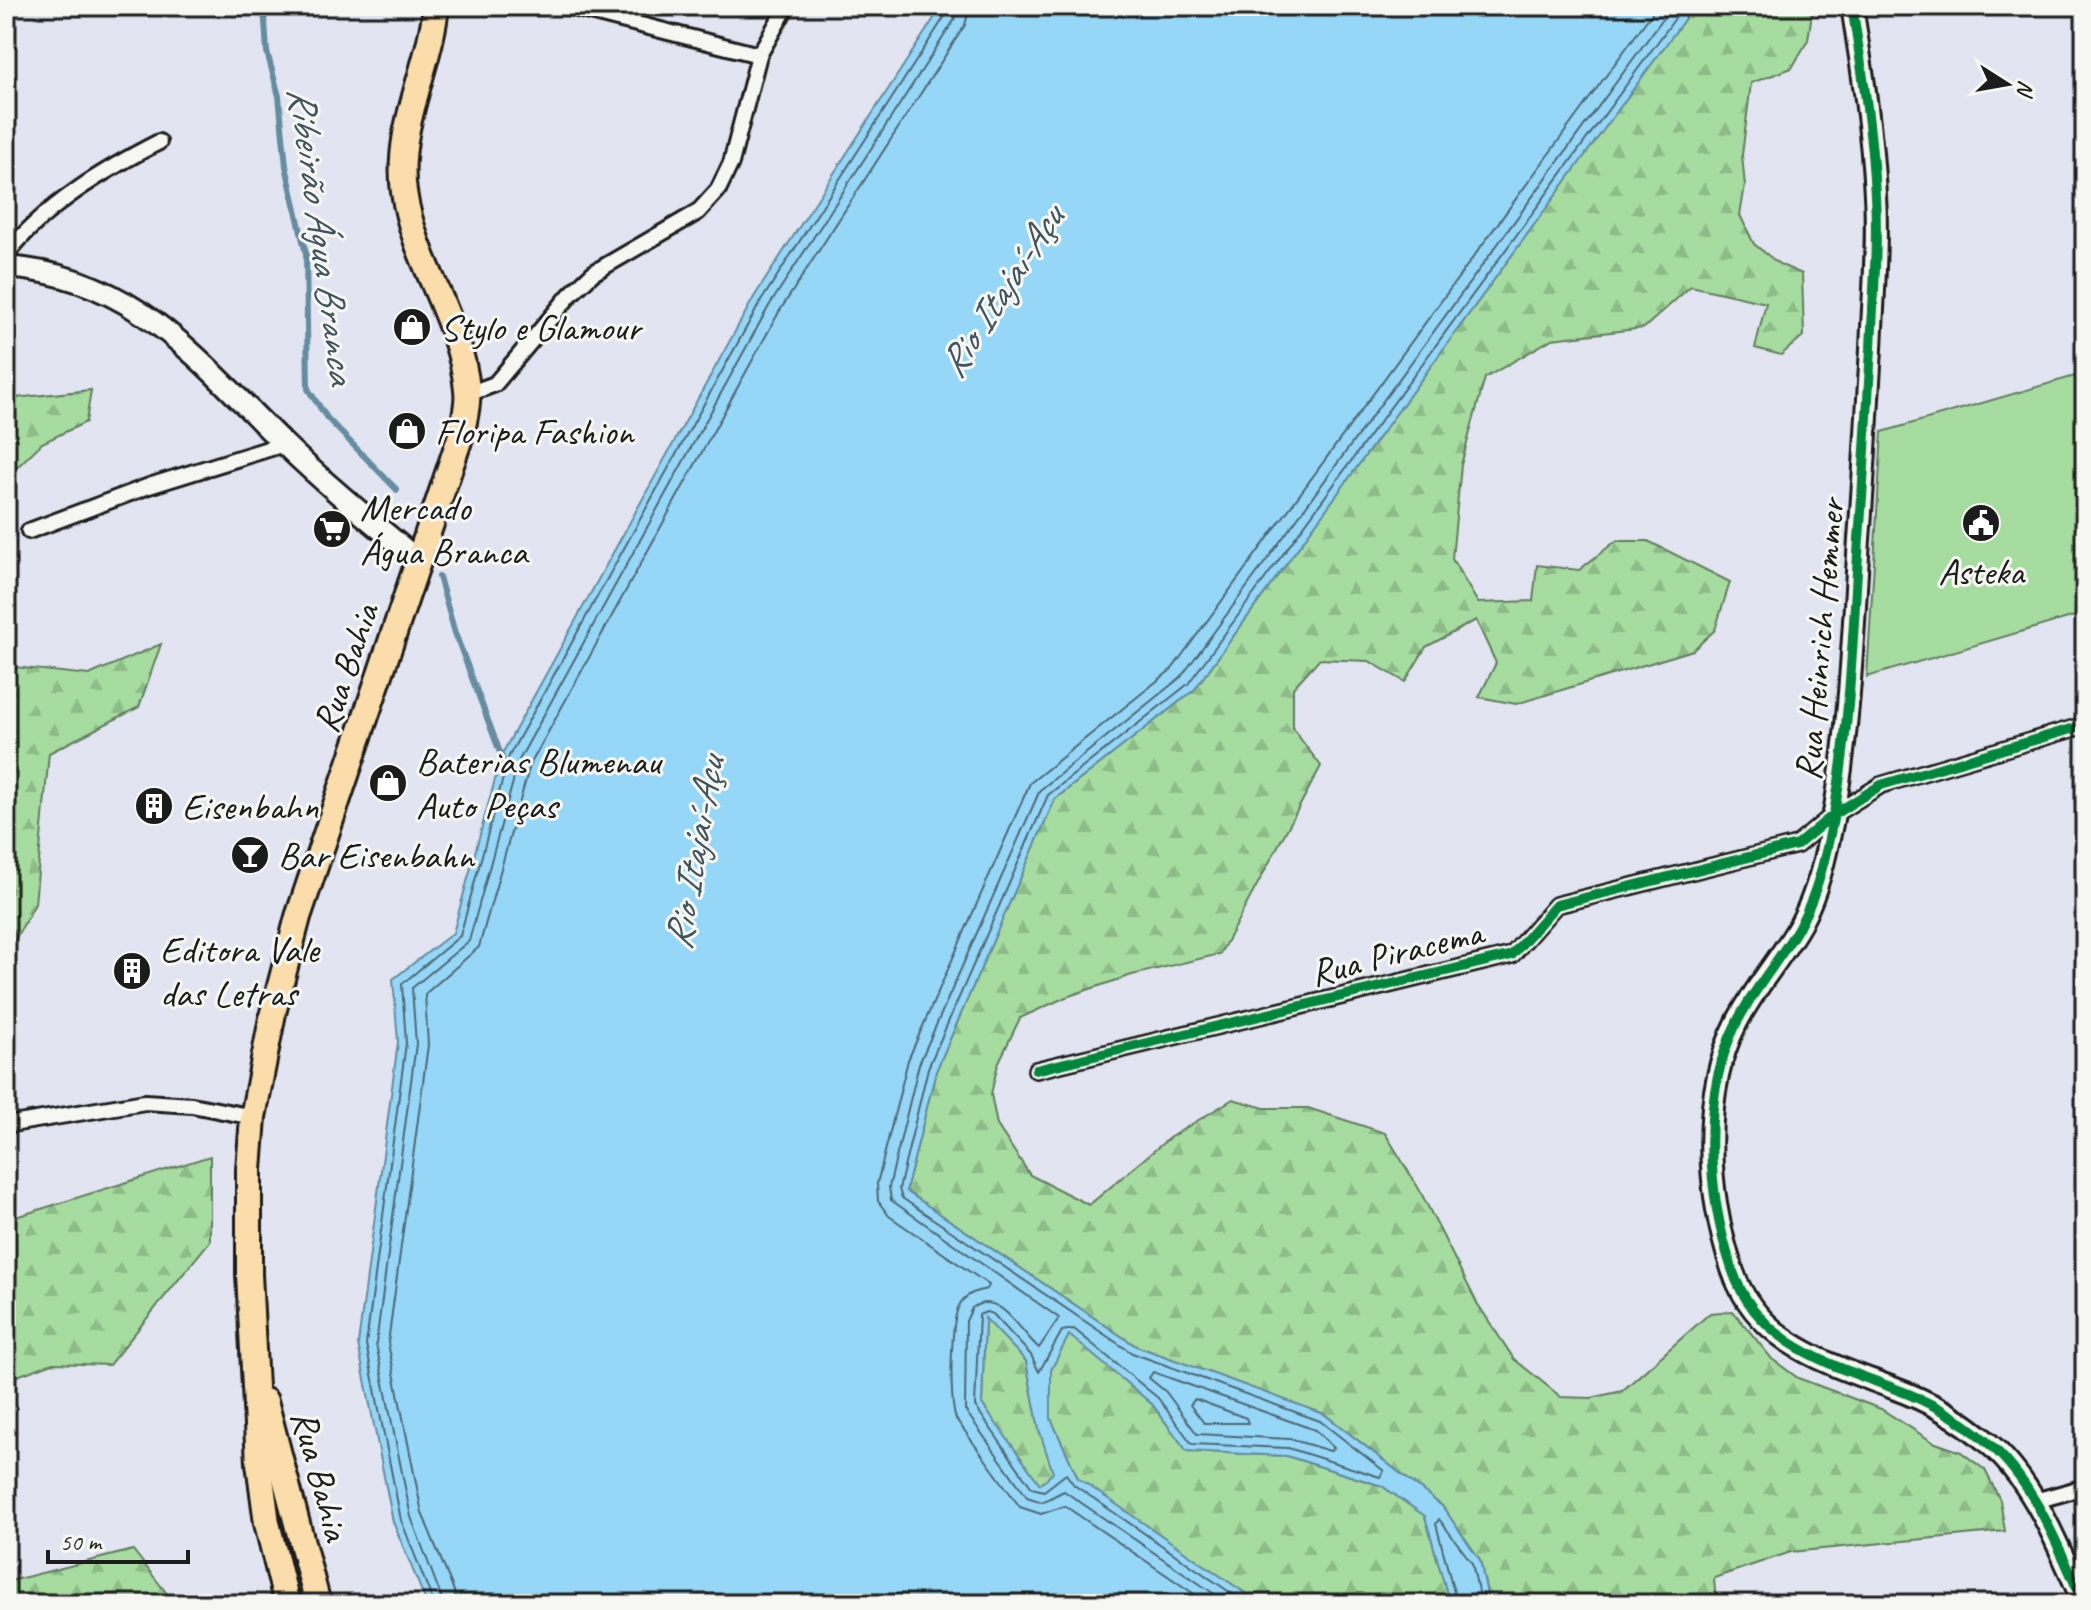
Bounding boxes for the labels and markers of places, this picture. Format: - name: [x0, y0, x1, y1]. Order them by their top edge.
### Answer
- place label: Stylo e Glamour: [440, 304, 644, 351]
- shop icon: Stylo e Glamour: [391, 306, 433, 348]
- place label: Floripa Fashion: [435, 408, 635, 455]
- shop icon: Floripa Fashion: [386, 410, 428, 452]
- place label: Mercado Água Branca: [360, 484, 530, 575]
- public building icon: Asteka: [1960, 502, 2002, 544]
- supermarket icon: Mercado Água Branca: [311, 508, 353, 550]
- place label: Asteka: [1938, 548, 2027, 595]
- place label: Baterias Blumenau Auto Peças: [416, 738, 664, 829]
- shop icon: Baterias Blumenau Auto Peças: [367, 762, 409, 804]
- place label: Eisenbahn: [182, 783, 319, 830]
- building icon: Eisenbahn: [133, 785, 175, 827]
- place label: Bar Eisenbahn: [278, 832, 476, 879]
- bar icon: Bar Eisenbahn: [229, 834, 271, 876]
- place label: Editora Vale das Letras: [160, 926, 321, 1017]
- building icon: Editora Vale das Letras: [111, 950, 153, 992]

